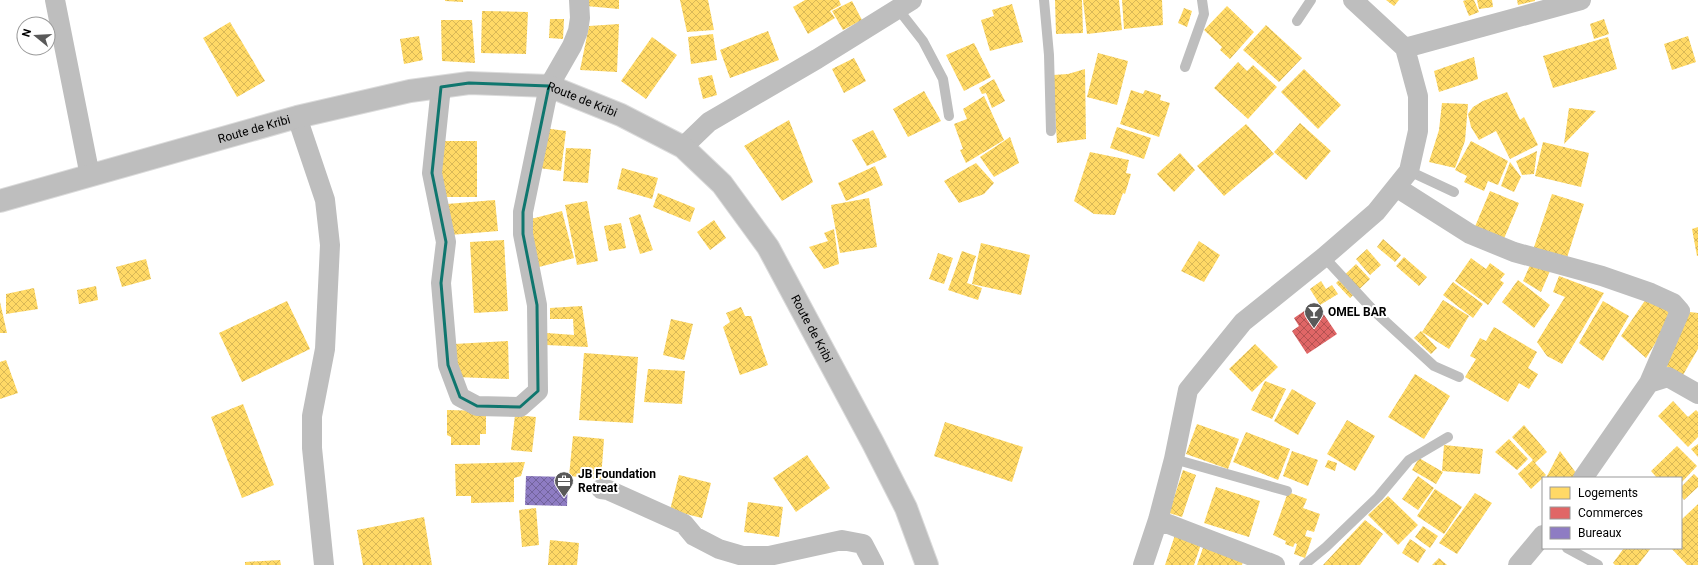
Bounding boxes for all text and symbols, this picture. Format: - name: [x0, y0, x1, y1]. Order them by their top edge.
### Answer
- north arrow: [16, 16, 56, 56]
- text: N: [20, 27, 34, 39]
- street label: Route de Kribi: [545, 79, 619, 120]
- street label: Route de Kribi: [216, 112, 292, 146]
- street label: Route de Kribi: [788, 293, 836, 365]
- bar icon: OMEL BAR: [1303, 301, 1325, 329]
- place label: OMEL BAR: [1328, 305, 1387, 319]
- place label: JB Foundation Retreat: [578, 467, 656, 495]
- office icon: JB Foundation Retreat: [553, 470, 575, 498]
- legend: [1542, 477, 1682, 549]
- text: Logements: [1578, 486, 1638, 500]
- text: Commerces: [1578, 506, 1643, 520]
- text: Bureaux: [1578, 526, 1622, 540]

